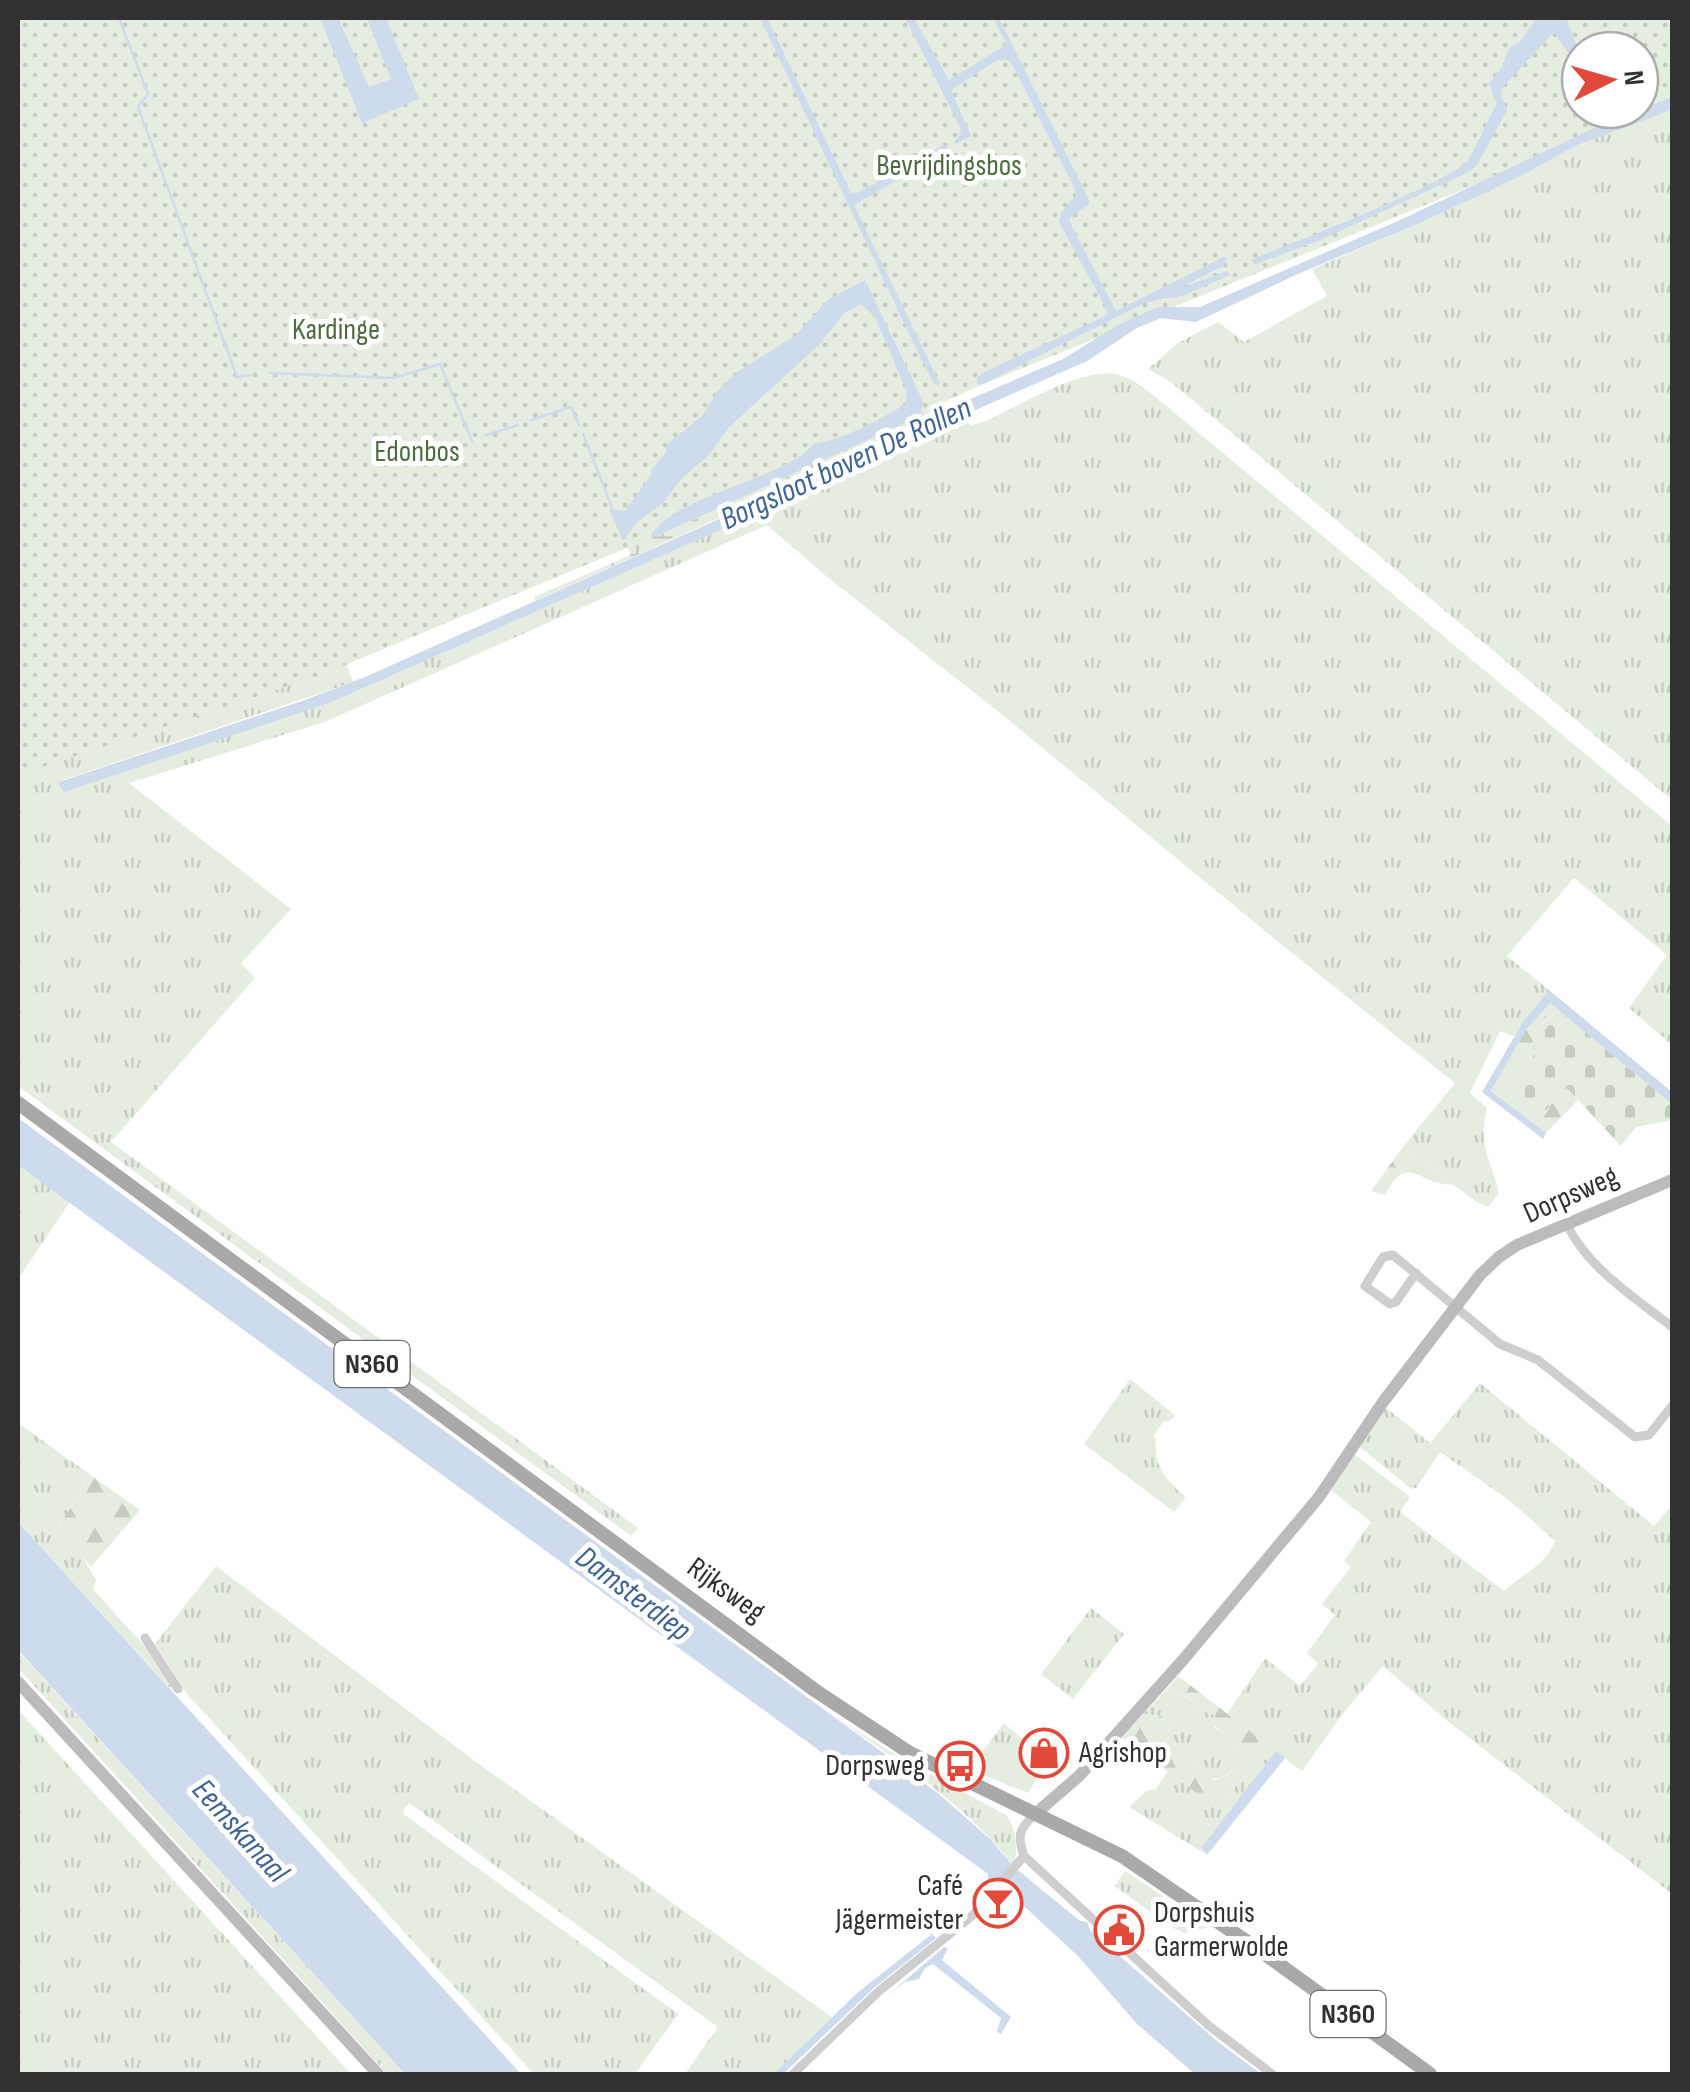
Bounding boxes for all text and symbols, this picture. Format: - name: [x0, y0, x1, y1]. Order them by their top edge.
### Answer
- north arrow: [1560, 30, 1660, 130]
- text: N: [1616, 69, 1650, 87]
- park label: Bevrijdingsbos: [876, 148, 1022, 184]
- park label: Kardinge: [292, 312, 380, 348]
- water label: Borgsloot boven De Rollen: [714, 389, 978, 539]
- park label: Edonbos: [374, 434, 460, 470]
- street label: Dorpsweg: [1518, 1158, 1624, 1232]
- road number: N360: [334, 1341, 410, 1387]
- water label: Damsterdiep: [568, 1538, 698, 1650]
- street label: Rijksweg: [680, 1550, 772, 1630]
- shop icon: Agrishop: [1018, 1727, 1070, 1779]
- place label: Agrishop: [1078, 1735, 1167, 1771]
- bus stop icon: Dorpsweg: [934, 1740, 986, 1792]
- place label: Dorpsweg: [825, 1748, 925, 1784]
- water label: Eemskanaal: [183, 1771, 297, 1892]
- place label: Café Jägermeister: [835, 1868, 963, 1938]
- bar icon: Café Jägermeister: [972, 1877, 1024, 1929]
- place label: Dorpshuis Garmerwolde: [1154, 1895, 1289, 1965]
- public building icon: Dorpshuis Garmerwolde: [1093, 1904, 1145, 1956]
- road number: N360: [1310, 1991, 1386, 2037]

